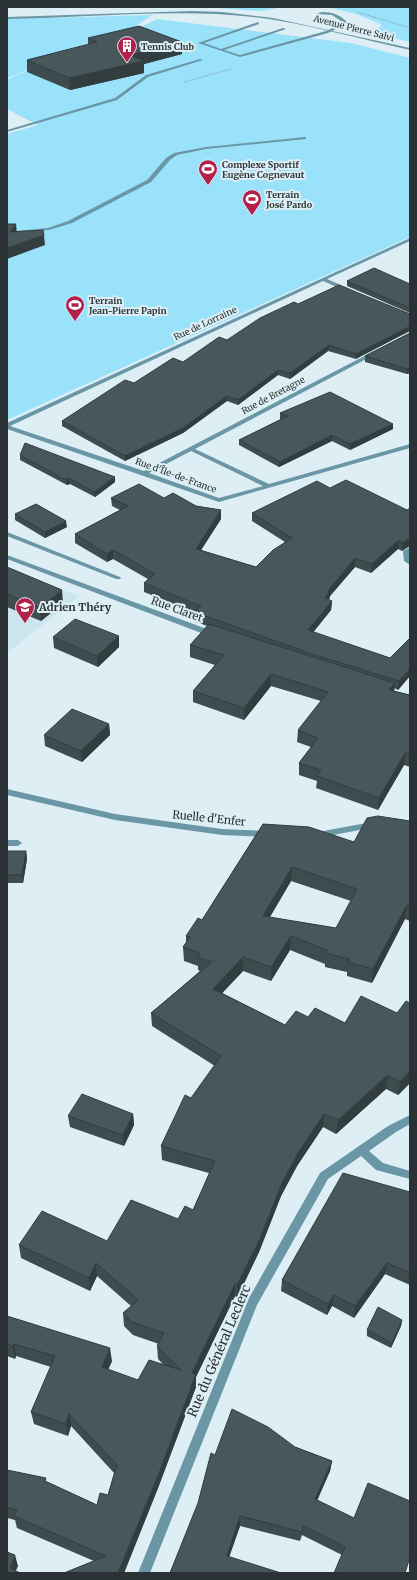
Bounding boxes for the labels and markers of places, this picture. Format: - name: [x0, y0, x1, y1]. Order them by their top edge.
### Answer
- building icon: Tennis Club: [116, 35, 138, 63]
- place label: Tennis Club: [141, 41, 194, 52]
- sports icon: Complexe Sportif Eugène Cognevaut: [197, 158, 219, 186]
- place label: Complexe Sportif Eugène Cognevaut: [222, 159, 305, 180]
- sports icon: Terrain José Pardo: [241, 188, 263, 216]
- place label: Terrain José Pardo: [265, 189, 313, 210]
- sports icon: Terrain Jean-Pierre Papin: [64, 294, 86, 322]
- place label: Terrain Jean-Pierre Papin: [88, 295, 167, 316]
- school or university icon: Adrien Théry: [14, 596, 36, 624]
- place label: Adrien Théry: [38, 600, 112, 614]

